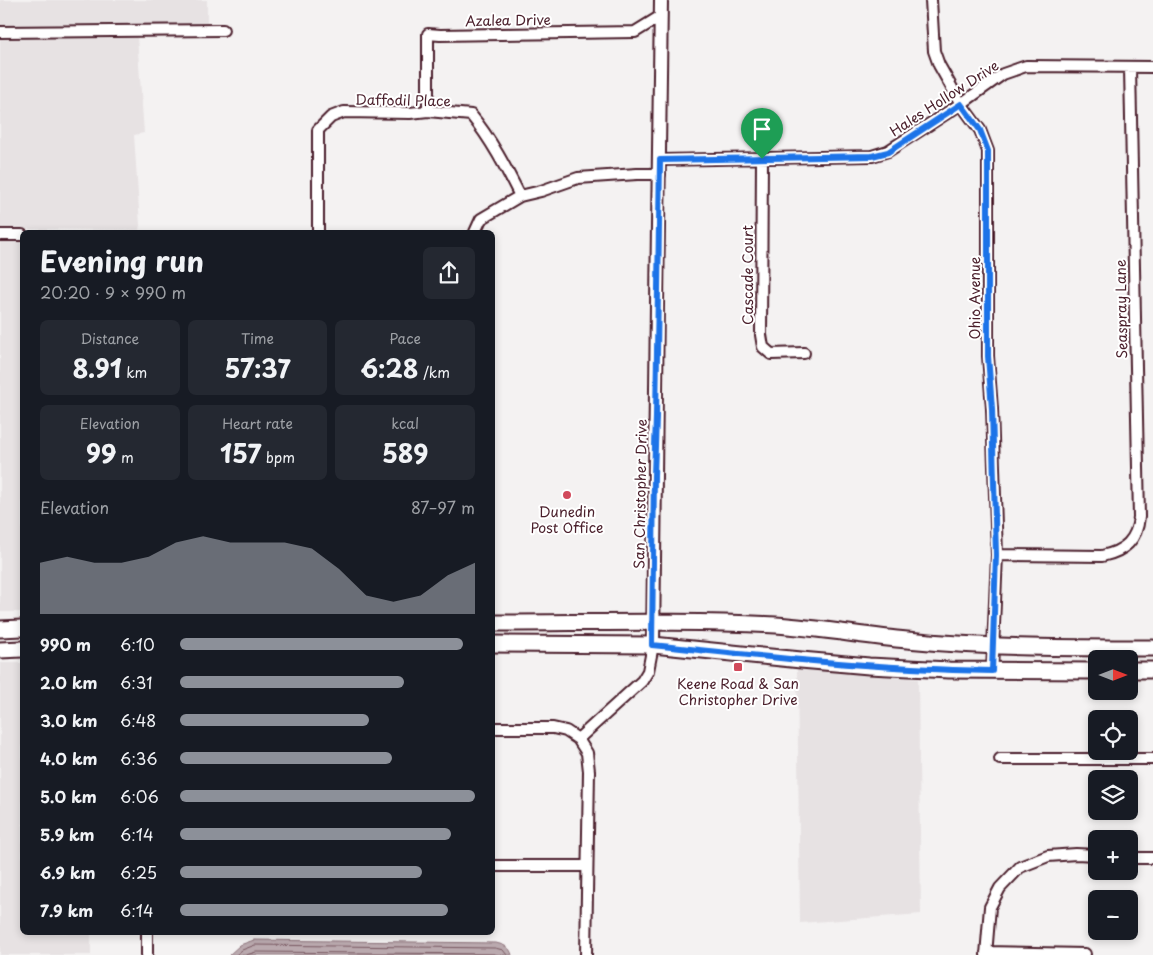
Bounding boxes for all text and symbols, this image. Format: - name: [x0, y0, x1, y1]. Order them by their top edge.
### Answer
- street label: Azalea Drive: [465, 9, 551, 31]
- street label: Hales Hollow Drive: [885, 55, 1003, 141]
- street label: Daffodil Place: [355, 89, 451, 111]
- pin: [741, 108, 783, 159]
- icon: arrive: [748, 115, 776, 143]
- street label: Cascade Court: [737, 225, 758, 325]
- text: Evening run: [40, 239, 204, 282]
- button: share: [423, 247, 475, 299]
- street label: Ohio Avenue: [964, 256, 985, 339]
- street label: Seaspray Lane: [1110, 259, 1132, 359]
- text: 20:20 · 9 × 990 m: [40, 280, 186, 304]
- text: Distance: [80, 328, 139, 349]
- text: Time: [241, 328, 274, 349]
- text: Pace: [389, 328, 421, 349]
- text: 8.91: [72, 349, 122, 387]
- text: 57:37: [224, 349, 291, 387]
- text: 6:28: [360, 349, 419, 387]
- text: km: [122, 362, 147, 383]
- text: /km: [419, 362, 450, 383]
- text: Elevation: [80, 413, 140, 434]
- text: Heart rate: [222, 413, 293, 434]
- text: kcal: [391, 413, 419, 434]
- street label: San Christopher Drive: [628, 419, 652, 569]
- text: 99: [86, 434, 116, 472]
- text: 157: [220, 434, 261, 472]
- text: 589: [382, 434, 428, 472]
- text: m: [116, 447, 134, 468]
- text: bpm: [261, 447, 295, 468]
- marker: Dunedin Post Office: [561, 489, 573, 501]
- text: Elevation: [40, 495, 109, 519]
- text: 87–97 m: [411, 495, 475, 519]
- place label: Dunedin Post Office: [530, 501, 604, 538]
- text: 990 m: [40, 632, 91, 656]
- text: 6:10: [120, 632, 155, 656]
- north arrow: [1088, 650, 1138, 700]
- map controls: [1088, 650, 1138, 940]
- marker: Keene Road & San Christopher Drive: [732, 661, 744, 673]
- text: 2.0 km: [40, 670, 97, 694]
- text: 6:31: [120, 670, 153, 694]
- place label: Keene Road & San Christopher Drive: [677, 673, 799, 710]
- text: 3.0 km: [40, 708, 97, 732]
- text: 6:48: [120, 708, 156, 732]
- button: locate: [1088, 710, 1138, 760]
- text: 4.0 km: [40, 746, 97, 770]
- text: 6:36: [120, 746, 158, 770]
- button: layers: [1088, 770, 1138, 820]
- text: 5.0 km: [40, 784, 97, 808]
- text: 6:06: [120, 784, 159, 808]
- text: 5.9 km: [40, 822, 95, 846]
- text: 6:14: [120, 822, 154, 846]
- button: +: [1088, 830, 1138, 880]
- text: 6.9 km: [40, 860, 96, 884]
- text: 6:25: [120, 860, 157, 884]
- button: −: [1088, 890, 1138, 940]
- text: 7.9 km: [40, 898, 93, 922]
- text: 6:14: [120, 898, 154, 922]

